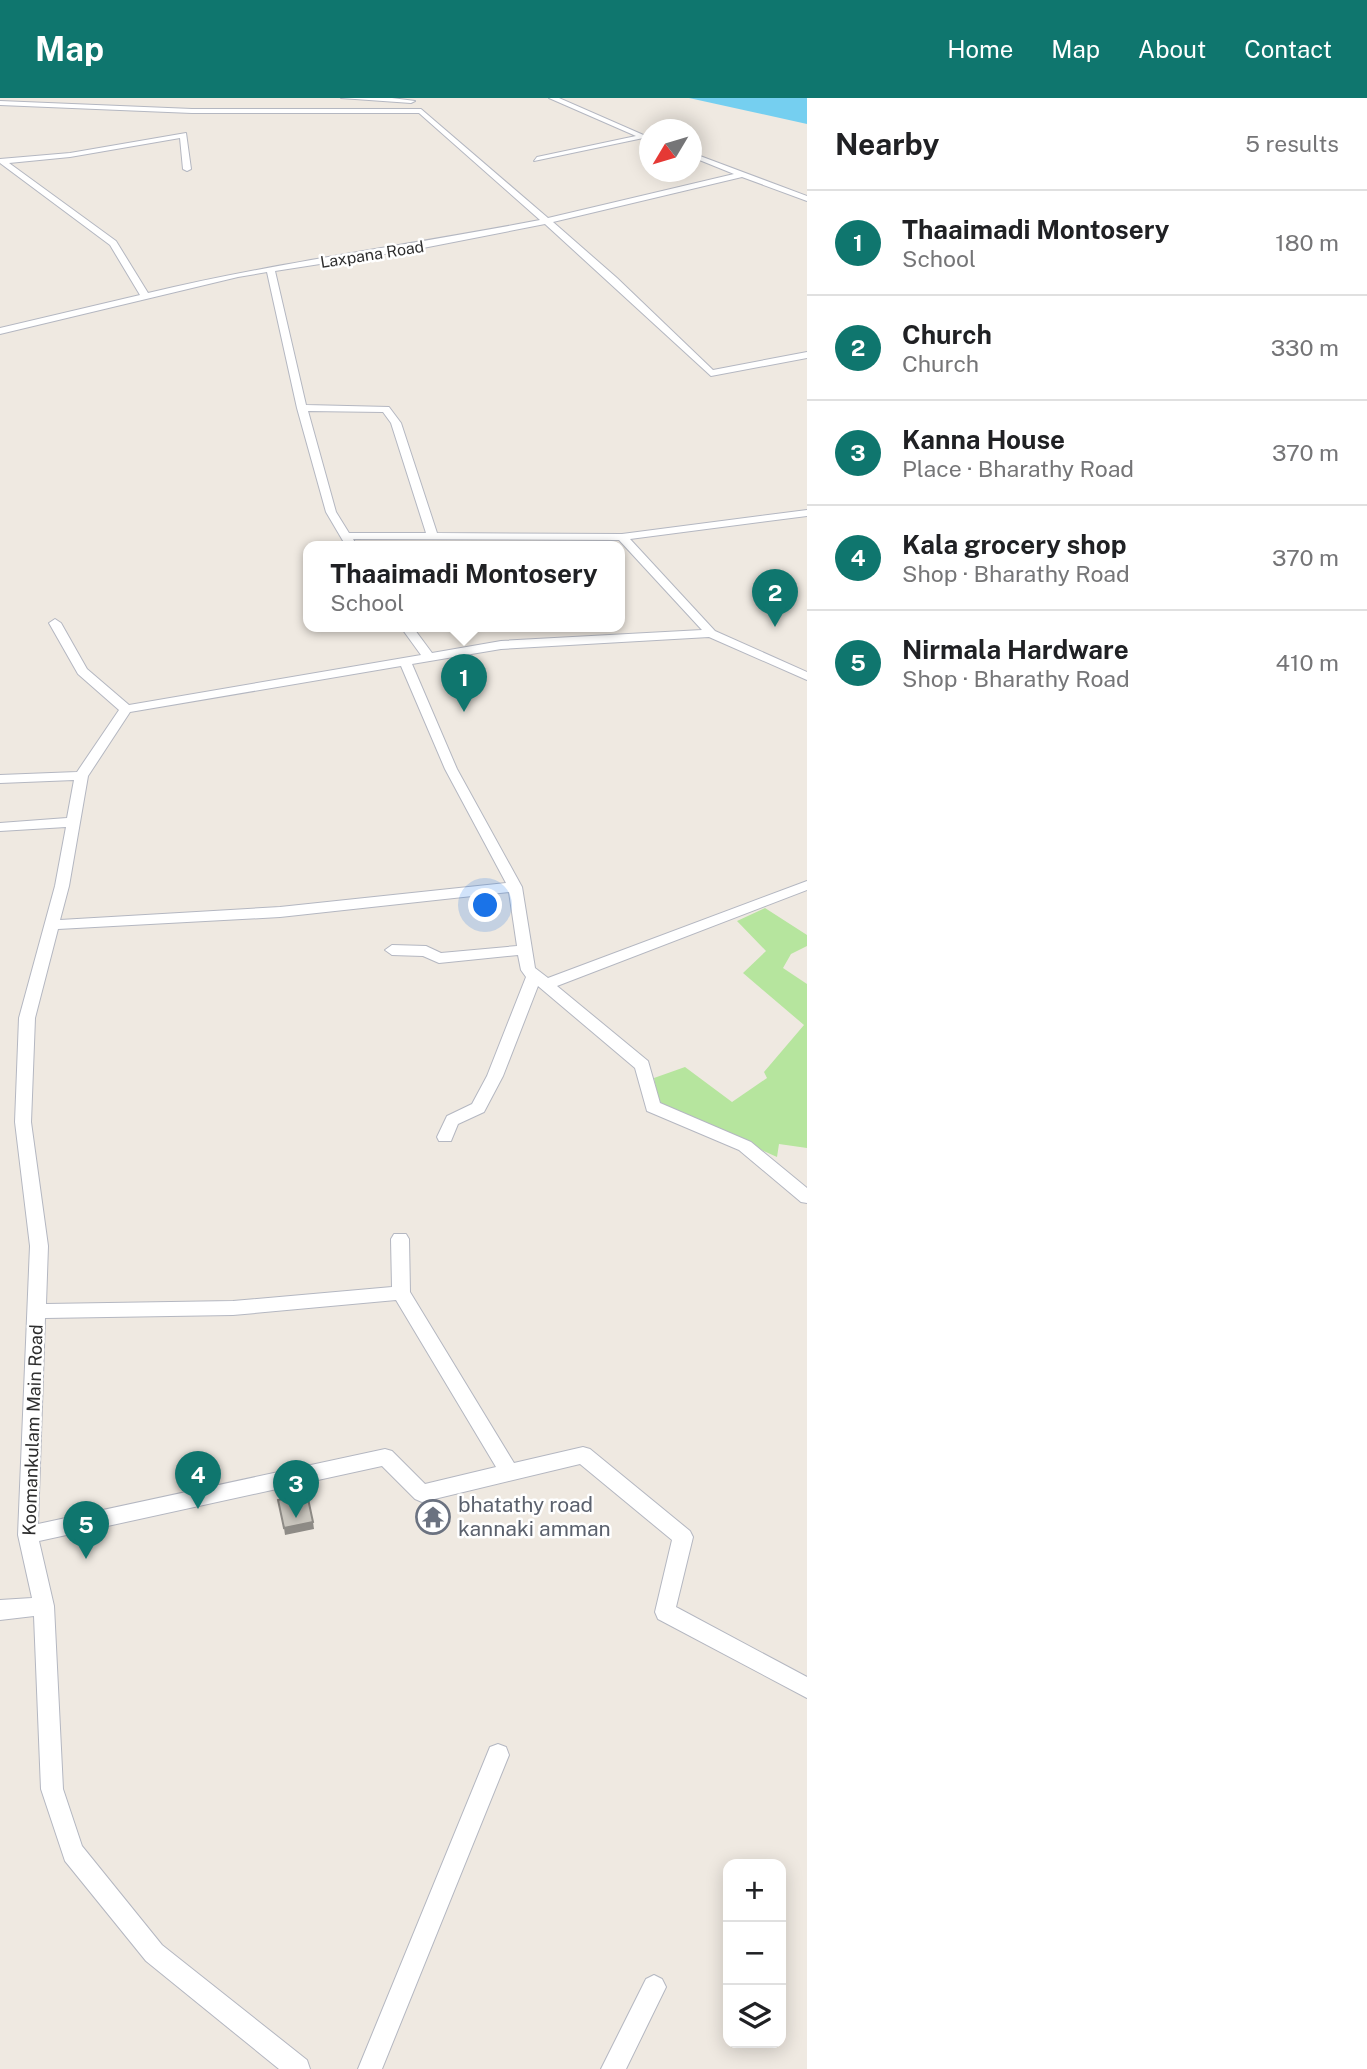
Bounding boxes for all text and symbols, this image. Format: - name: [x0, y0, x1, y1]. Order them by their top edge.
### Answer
- text: Map: [35, 30, 104, 68]
- text: Home: [947, 35, 1013, 63]
- text: Map: [1051, 35, 1100, 63]
- text: About: [1138, 35, 1206, 63]
- text: Contact: [1244, 35, 1332, 63]
- north arrow: [639, 119, 702, 182]
- text: Nearby: [835, 126, 939, 162]
- text: 5 results: [1245, 130, 1339, 157]
- text: Thaaimadi Montosery: [902, 214, 1169, 245]
- text: 1: [853, 229, 863, 256]
- text: 180 m: [1275, 229, 1339, 256]
- street label: Laxpana Road: [319, 237, 425, 272]
- text: School: [902, 245, 976, 272]
- text: Church: [902, 319, 992, 350]
- text: 2: [851, 334, 865, 361]
- text: 330 m: [1271, 334, 1339, 361]
- text: Church: [902, 350, 979, 377]
- text: Kanna House: [902, 424, 1065, 455]
- text: 3: [850, 439, 866, 466]
- text: 370 m: [1272, 439, 1339, 466]
- text: Place · Bharathy Road: [902, 455, 1134, 482]
- text: Kala grocery shop: [902, 529, 1126, 560]
- popup: [303, 541, 625, 632]
- text: 4: [850, 544, 866, 571]
- text: 370 m: [1272, 544, 1339, 571]
- text: Thaaimadi Montosery: [330, 558, 598, 589]
- text: Shop · Bharathy Road: [902, 560, 1130, 587]
- pin: 2: [752, 569, 798, 627]
- text: School: [330, 589, 404, 616]
- text: Nirmala Hardware: [902, 634, 1129, 665]
- text: 5: [850, 649, 866, 676]
- text: 410 m: [1276, 649, 1339, 676]
- pin: 1: [441, 654, 487, 712]
- text: Shop · Bharathy Road: [902, 665, 1130, 692]
- your location: [468, 888, 502, 922]
- street label: Koomankulam Main Road: [18, 1324, 47, 1536]
- pin: 4: [175, 1451, 221, 1509]
- pin: 3: [273, 1460, 319, 1518]
- place label: bhatathy road kannaki amman: [458, 1492, 611, 1541]
- temple icon: bhatathy road kannaki amman: [414, 1498, 452, 1536]
- pin: 5: [63, 1501, 109, 1559]
- map controls: [723, 1859, 786, 2048]
- button: +: [723, 1859, 786, 1922]
- button: −: [723, 1922, 786, 1985]
- button: layers: [723, 1985, 786, 2048]

